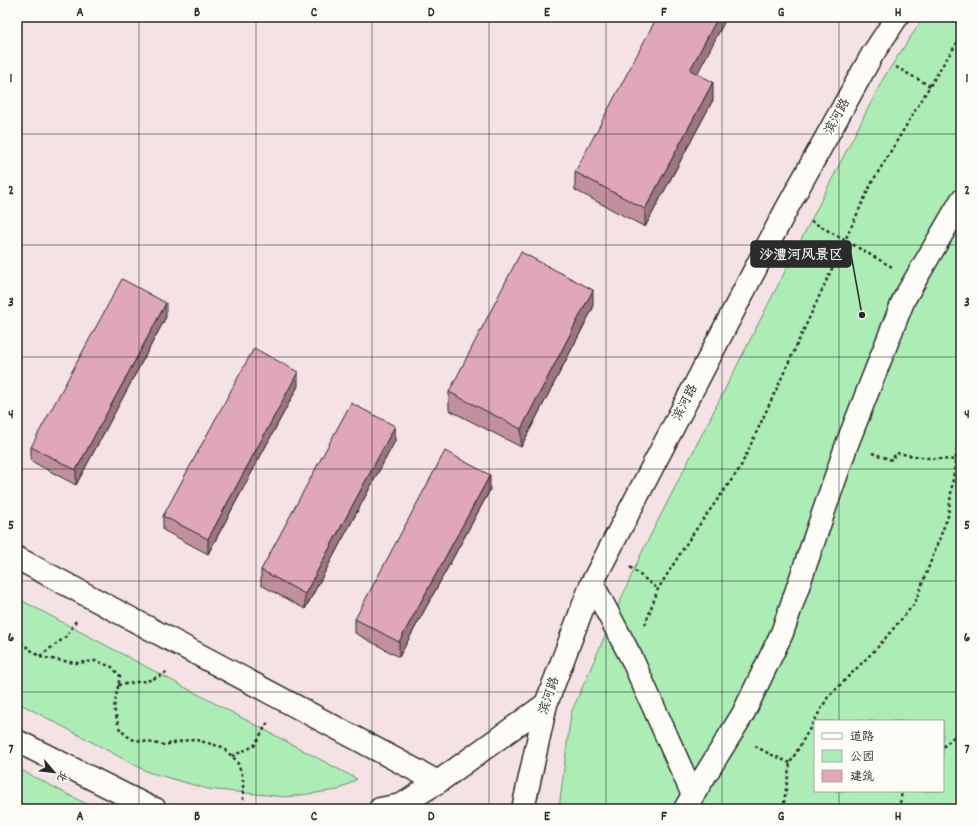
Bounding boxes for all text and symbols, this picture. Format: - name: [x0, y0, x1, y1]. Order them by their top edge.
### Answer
- text: A: [76, 4, 84, 23]
- text: B: [194, 4, 200, 23]
- text: C: [311, 4, 318, 23]
- text: D: [428, 4, 435, 23]
- text: E: [544, 4, 551, 23]
- text: F: [661, 4, 667, 23]
- text: G: [778, 4, 785, 23]
- text: H: [895, 4, 902, 23]
- text: 1: [10, 70, 13, 89]
- text: 1: [966, 70, 969, 89]
- street label: 滨河路: [820, 95, 856, 139]
- text: 2: [8, 182, 14, 201]
- text: 2: [964, 182, 970, 201]
- callout: 沙澧河风景区: [751, 241, 851, 267]
- text: 沙澧河风景区: [759, 246, 843, 266]
- text: 3: [8, 294, 14, 313]
- text: 3: [964, 294, 970, 313]
- street label: 滨河路: [669, 381, 703, 425]
- text: 4: [8, 406, 14, 425]
- text: 4: [964, 406, 970, 425]
- text: 5: [8, 517, 14, 536]
- text: 5: [964, 517, 970, 536]
- text: 6: [8, 629, 15, 648]
- text: 6: [964, 629, 971, 648]
- street label: 滨河路: [535, 675, 565, 717]
- legend: [814, 720, 944, 792]
- text: 道路: [850, 729, 874, 746]
- text: 7: [9, 741, 14, 760]
- text: 7: [965, 741, 970, 760]
- text: 公园: [850, 749, 874, 766]
- north arrow: [34, 752, 74, 792]
- text: 北: [51, 767, 71, 784]
- text: 建筑: [850, 769, 874, 786]
- text: A: [76, 808, 84, 826]
- text: B: [194, 808, 200, 826]
- text: C: [311, 808, 318, 826]
- text: D: [428, 808, 435, 826]
- text: E: [544, 808, 551, 826]
- text: F: [661, 808, 667, 826]
- text: G: [778, 808, 785, 826]
- text: H: [895, 808, 902, 826]

